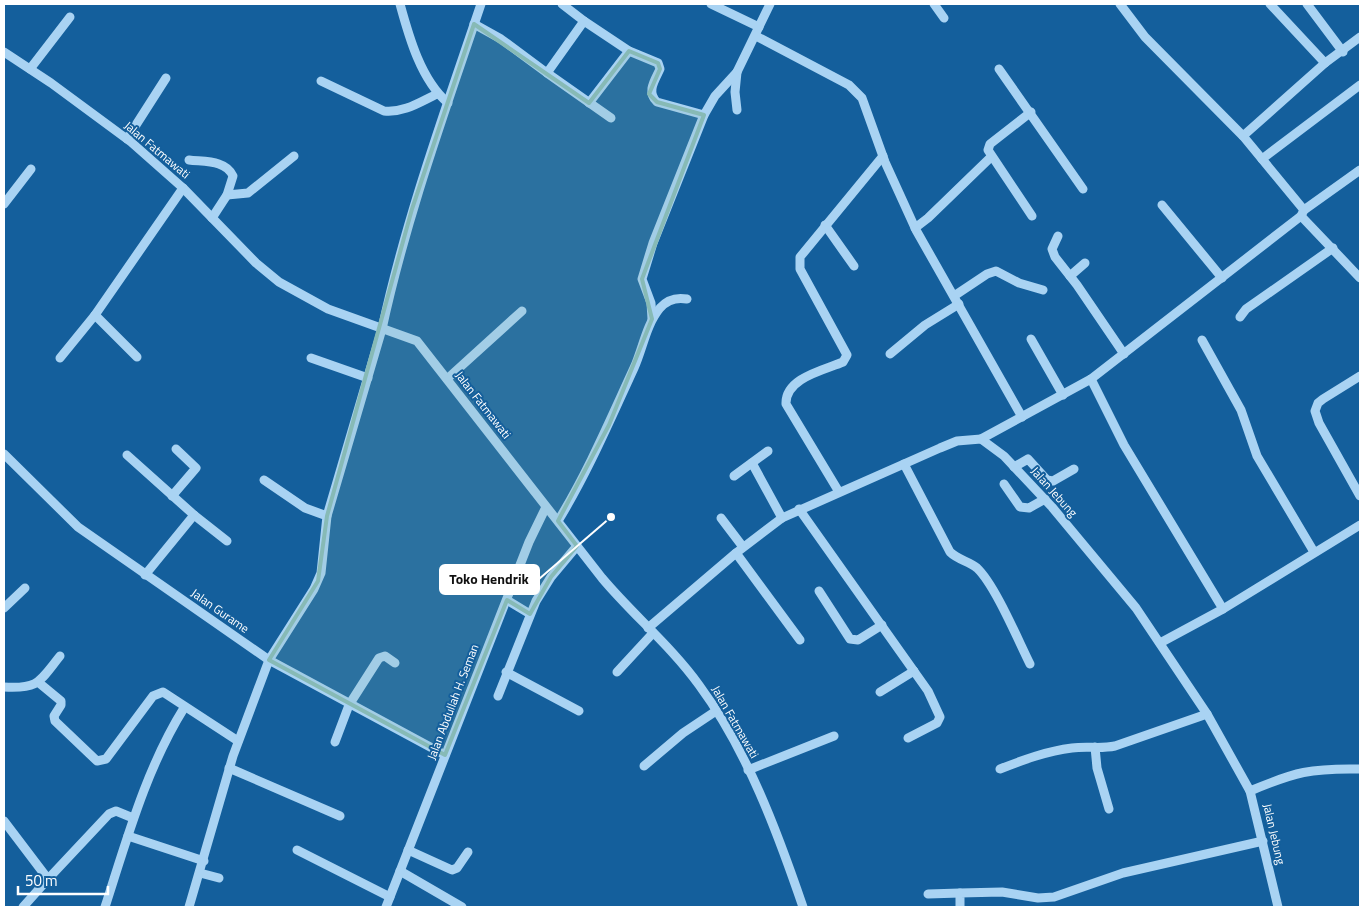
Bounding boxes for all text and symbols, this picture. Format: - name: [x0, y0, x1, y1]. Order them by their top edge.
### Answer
- street label: Jalan Fatmawati: [120, 116, 195, 183]
- street label: Jalan Fatmawati: [451, 367, 516, 443]
- street label: Jalan Jebung: [1027, 462, 1082, 521]
- callout: Toko Hendrik: [440, 565, 539, 594]
- text: Toko Hendrik: [449, 568, 530, 589]
- street label: Jalan Gurame: [187, 583, 253, 638]
- street label: Jalan Abdullah H. Seman: [422, 641, 483, 762]
- street label: Jalan Fatmawati: [707, 682, 764, 762]
- street label: Jalan Jebung: [1258, 801, 1291, 866]
- scale bar: [18, 864, 108, 896]
- text: 50 m: [25, 869, 58, 892]

